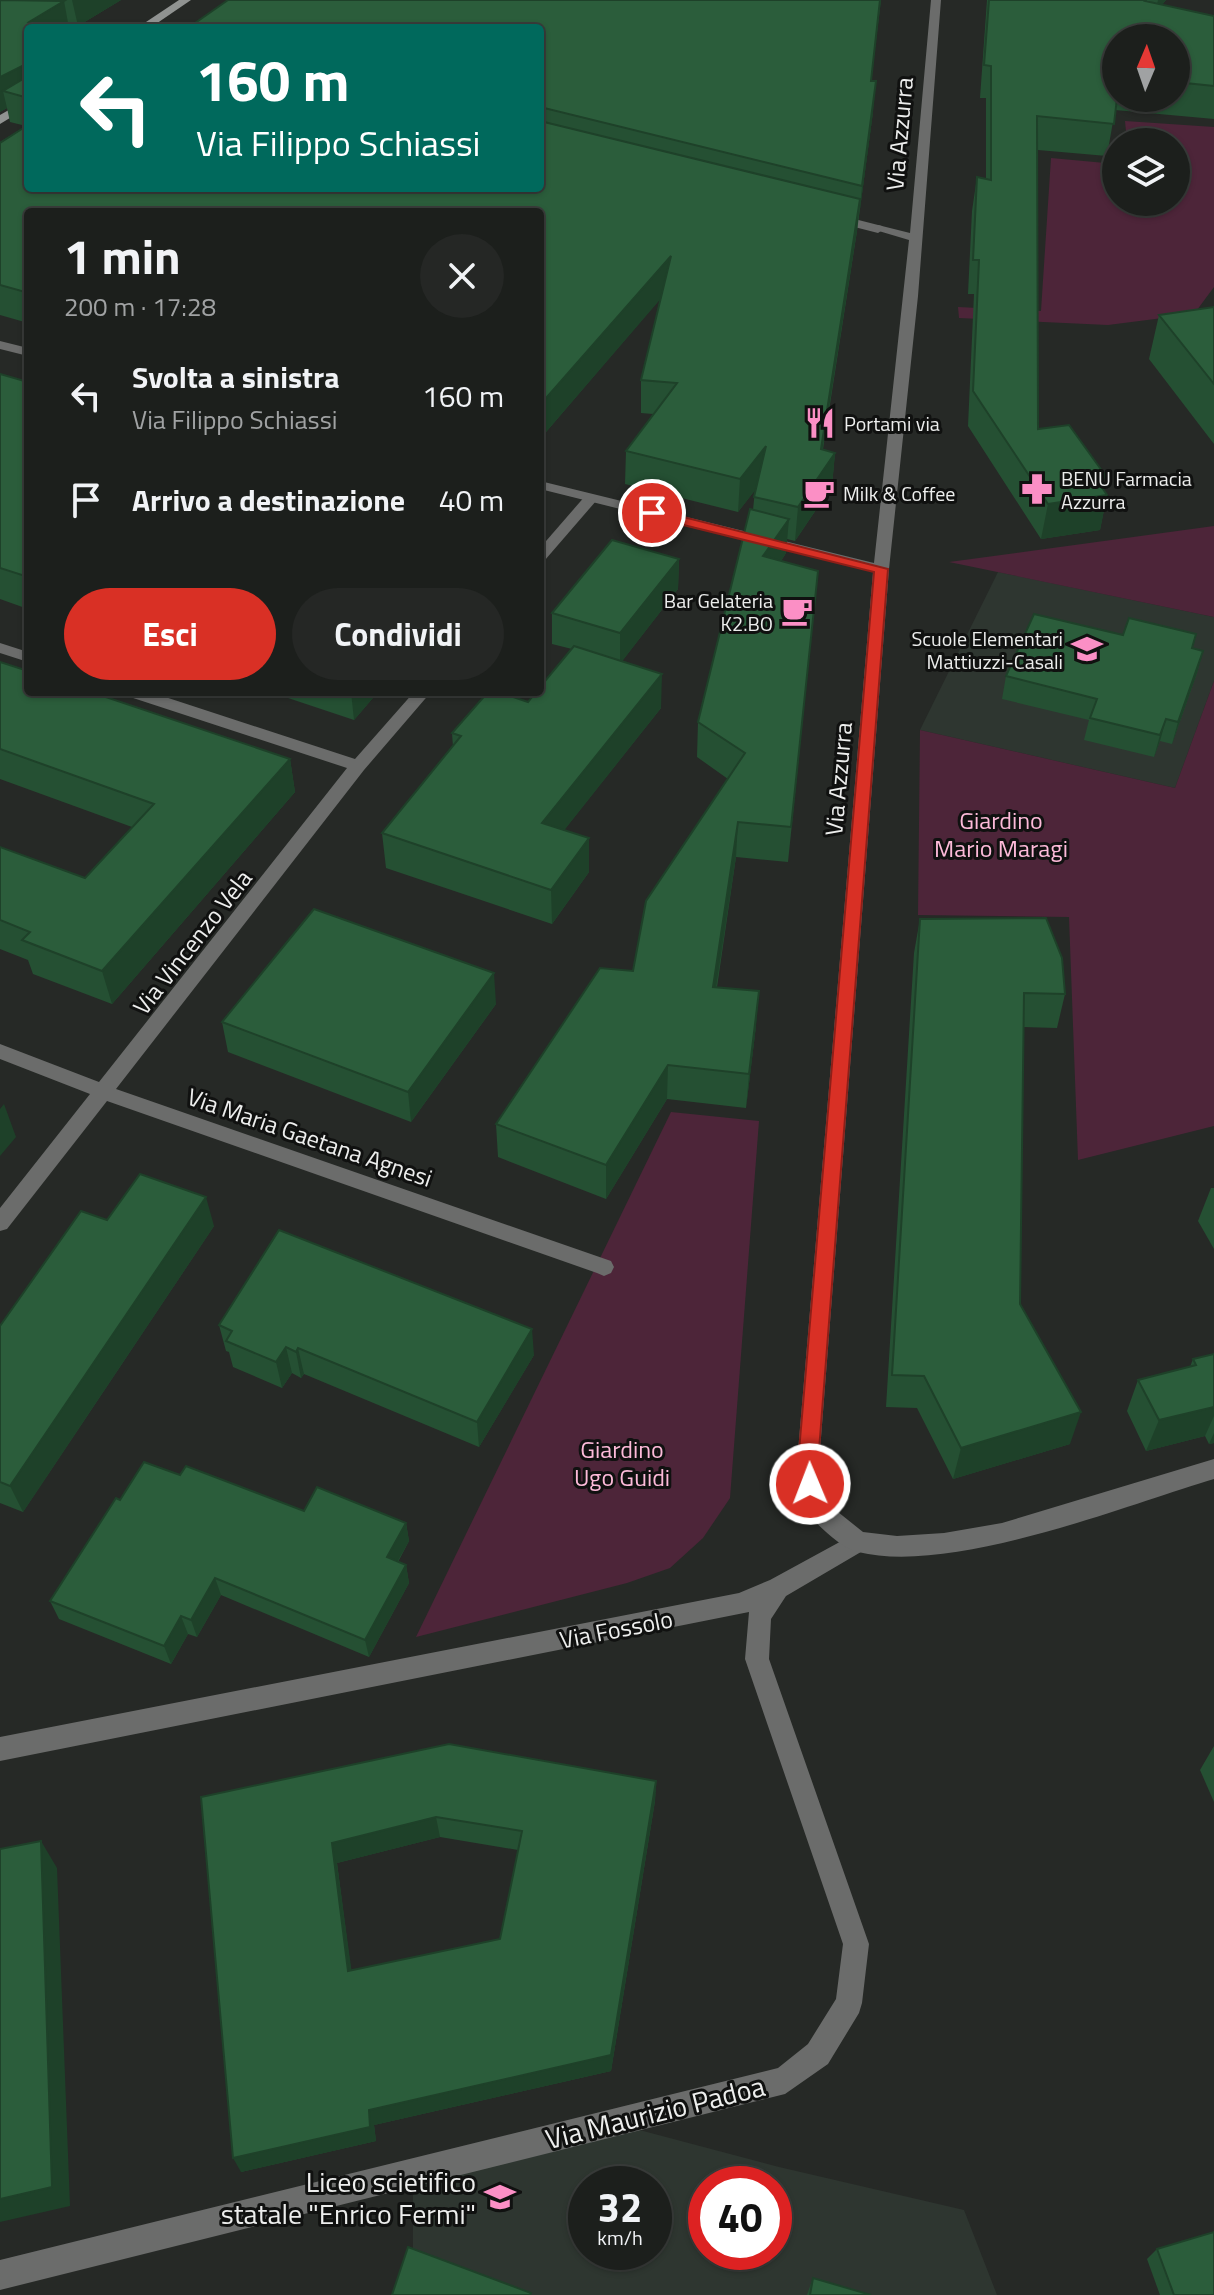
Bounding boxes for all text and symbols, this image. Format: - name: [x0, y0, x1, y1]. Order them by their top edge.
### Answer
- north arrow: [1102, 24, 1190, 112]
- map controls: [1102, 24, 1190, 216]
- text: 160 m: [196, 38, 349, 123]
- icon: left: [64, 56, 168, 160]
- street label: Via Azzurra: [876, 76, 922, 192]
- text: Via Filippo Schiassi: [196, 115, 481, 170]
- button: layers: [1102, 128, 1190, 216]
- text: 1 min: [64, 220, 181, 293]
- button: close: [420, 234, 504, 318]
- text: 200 m · 17:28: [64, 287, 216, 326]
- text: Svolta a sinistra: [132, 354, 340, 400]
- text: 160 m: [422, 373, 504, 419]
- icon: left: [64, 374, 108, 418]
- text: Via Filippo Schiassi: [132, 400, 337, 439]
- restaurant icon: Portami via: [803, 406, 837, 440]
- place label: Portami via: [844, 408, 940, 439]
- place label: BENU Farmacia Azzurra: [1061, 463, 1192, 517]
- pharmacy icon: BENU Farmacia Azzurra: [1020, 472, 1054, 506]
- cafe icon: Milk & Coffee: [802, 476, 836, 510]
- text: Arrivo a destinazione: [132, 477, 405, 523]
- text: 40 m: [439, 477, 504, 523]
- icon: arrive: [64, 478, 108, 522]
- place label: Milk & Coffee: [843, 478, 955, 509]
- pin: [618, 479, 686, 547]
- icon: arrive: [630, 491, 674, 535]
- place label: Bar Gelateria K2.BO: [664, 585, 773, 639]
- button: Esci: [64, 588, 276, 680]
- button: Condividi: [292, 588, 504, 680]
- cafe icon: Bar Gelateria K2.BO: [780, 594, 814, 628]
- place label: Scuole Elementari Mattiuzzi-Casali: [912, 623, 1063, 677]
- school or university icon: Scuole Elementari Mattiuzzi-Casali: [1070, 632, 1104, 666]
- street label: Via Azzurra: [815, 721, 861, 837]
- park label: Giardino Mario Maragi: [934, 802, 1068, 866]
- street label: Via Vincenzo Vela: [124, 862, 260, 1022]
- street label: Via Maria Gaetana Agnesi: [183, 1078, 437, 1196]
- park label: Giardino Ugo Guidi: [574, 1431, 670, 1495]
- position arrow: [768, 1442, 852, 1526]
- street label: Via Fossolo: [556, 1600, 676, 1658]
- street label: Via Maurizio Padoa: [541, 2064, 769, 2160]
- place label: Liceo scietifico statale "Enrico Fermi": [221, 2160, 476, 2235]
- speed limit sign: 40: [688, 2166, 792, 2270]
- text: 32: [598, 2177, 642, 2238]
- school or university icon: Liceo scietifico statale "Enrico Fermi": [483, 2180, 517, 2214]
- text: km/h: [597, 2222, 643, 2253]

